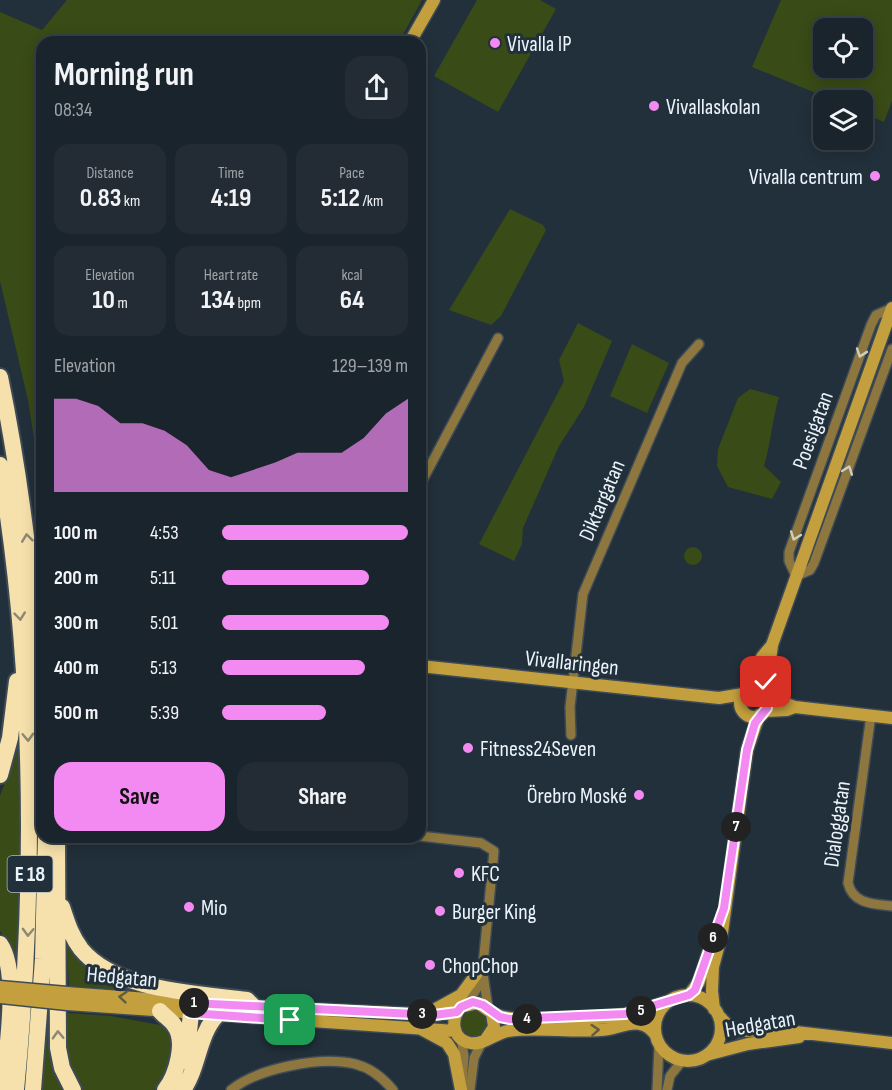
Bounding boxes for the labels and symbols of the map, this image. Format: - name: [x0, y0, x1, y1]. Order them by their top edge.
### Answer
- place label: Vivalla IP: [507, 31, 572, 58]
- marker: Vivalla IP: [488, 36, 502, 50]
- place label: Vivallaskolan: [666, 94, 760, 121]
- marker: Vivallaskolan: [647, 99, 661, 113]
- place label: Vivalla centrum: [749, 164, 863, 191]
- marker: Vivalla centrum: [868, 169, 882, 183]
- one-way arrow: [856, 347, 869, 358]
- street label: Poesigatan: [787, 388, 840, 473]
- street label: Diktargatan: [573, 456, 632, 545]
- one-way arrow: [840, 466, 853, 476]
- one-way arrow: [790, 530, 802, 541]
- one-way arrow: [22, 533, 34, 542]
- one-way arrow: [13, 611, 26, 620]
- street label: Vivallaringen: [524, 645, 620, 682]
- pin: [740, 656, 791, 707]
- one-way arrow: [22, 732, 35, 741]
- place label: Fitness24Seven: [480, 736, 596, 763]
- marker: Fitness24Seven: [461, 741, 475, 755]
- street label: Dialoggatan: [818, 779, 857, 869]
- place label: Örebro Moské: [527, 783, 627, 810]
- marker: Örebro Moské: [632, 788, 646, 802]
- pin: 7: [721, 812, 751, 842]
- road number: E 18: [8, 856, 52, 892]
- place label: KFC: [471, 861, 500, 888]
- marker: KFC: [452, 866, 466, 880]
- place label: Mio: [201, 895, 227, 922]
- place label: Burger King: [452, 899, 537, 926]
- marker: Mio: [182, 900, 196, 914]
- marker: Burger King: [433, 904, 447, 918]
- pin: 6: [698, 923, 728, 953]
- one-way arrow: [22, 927, 34, 936]
- place label: ChopChop: [442, 953, 519, 980]
- marker: ChopChop: [423, 958, 437, 972]
- street label: Hedgatan: [85, 961, 158, 994]
- pin: 1: [179, 988, 209, 1018]
- one-way arrow: [118, 991, 127, 1004]
- pin: [264, 994, 315, 1045]
- pin: 5: [626, 996, 656, 1026]
- pin: 3: [407, 999, 437, 1029]
- pin: 4: [512, 1004, 542, 1034]
- street label: Hedgatan: [723, 1005, 797, 1044]
- one-way arrow: [591, 1024, 600, 1037]
- one-way arrow: [51, 1030, 64, 1039]

